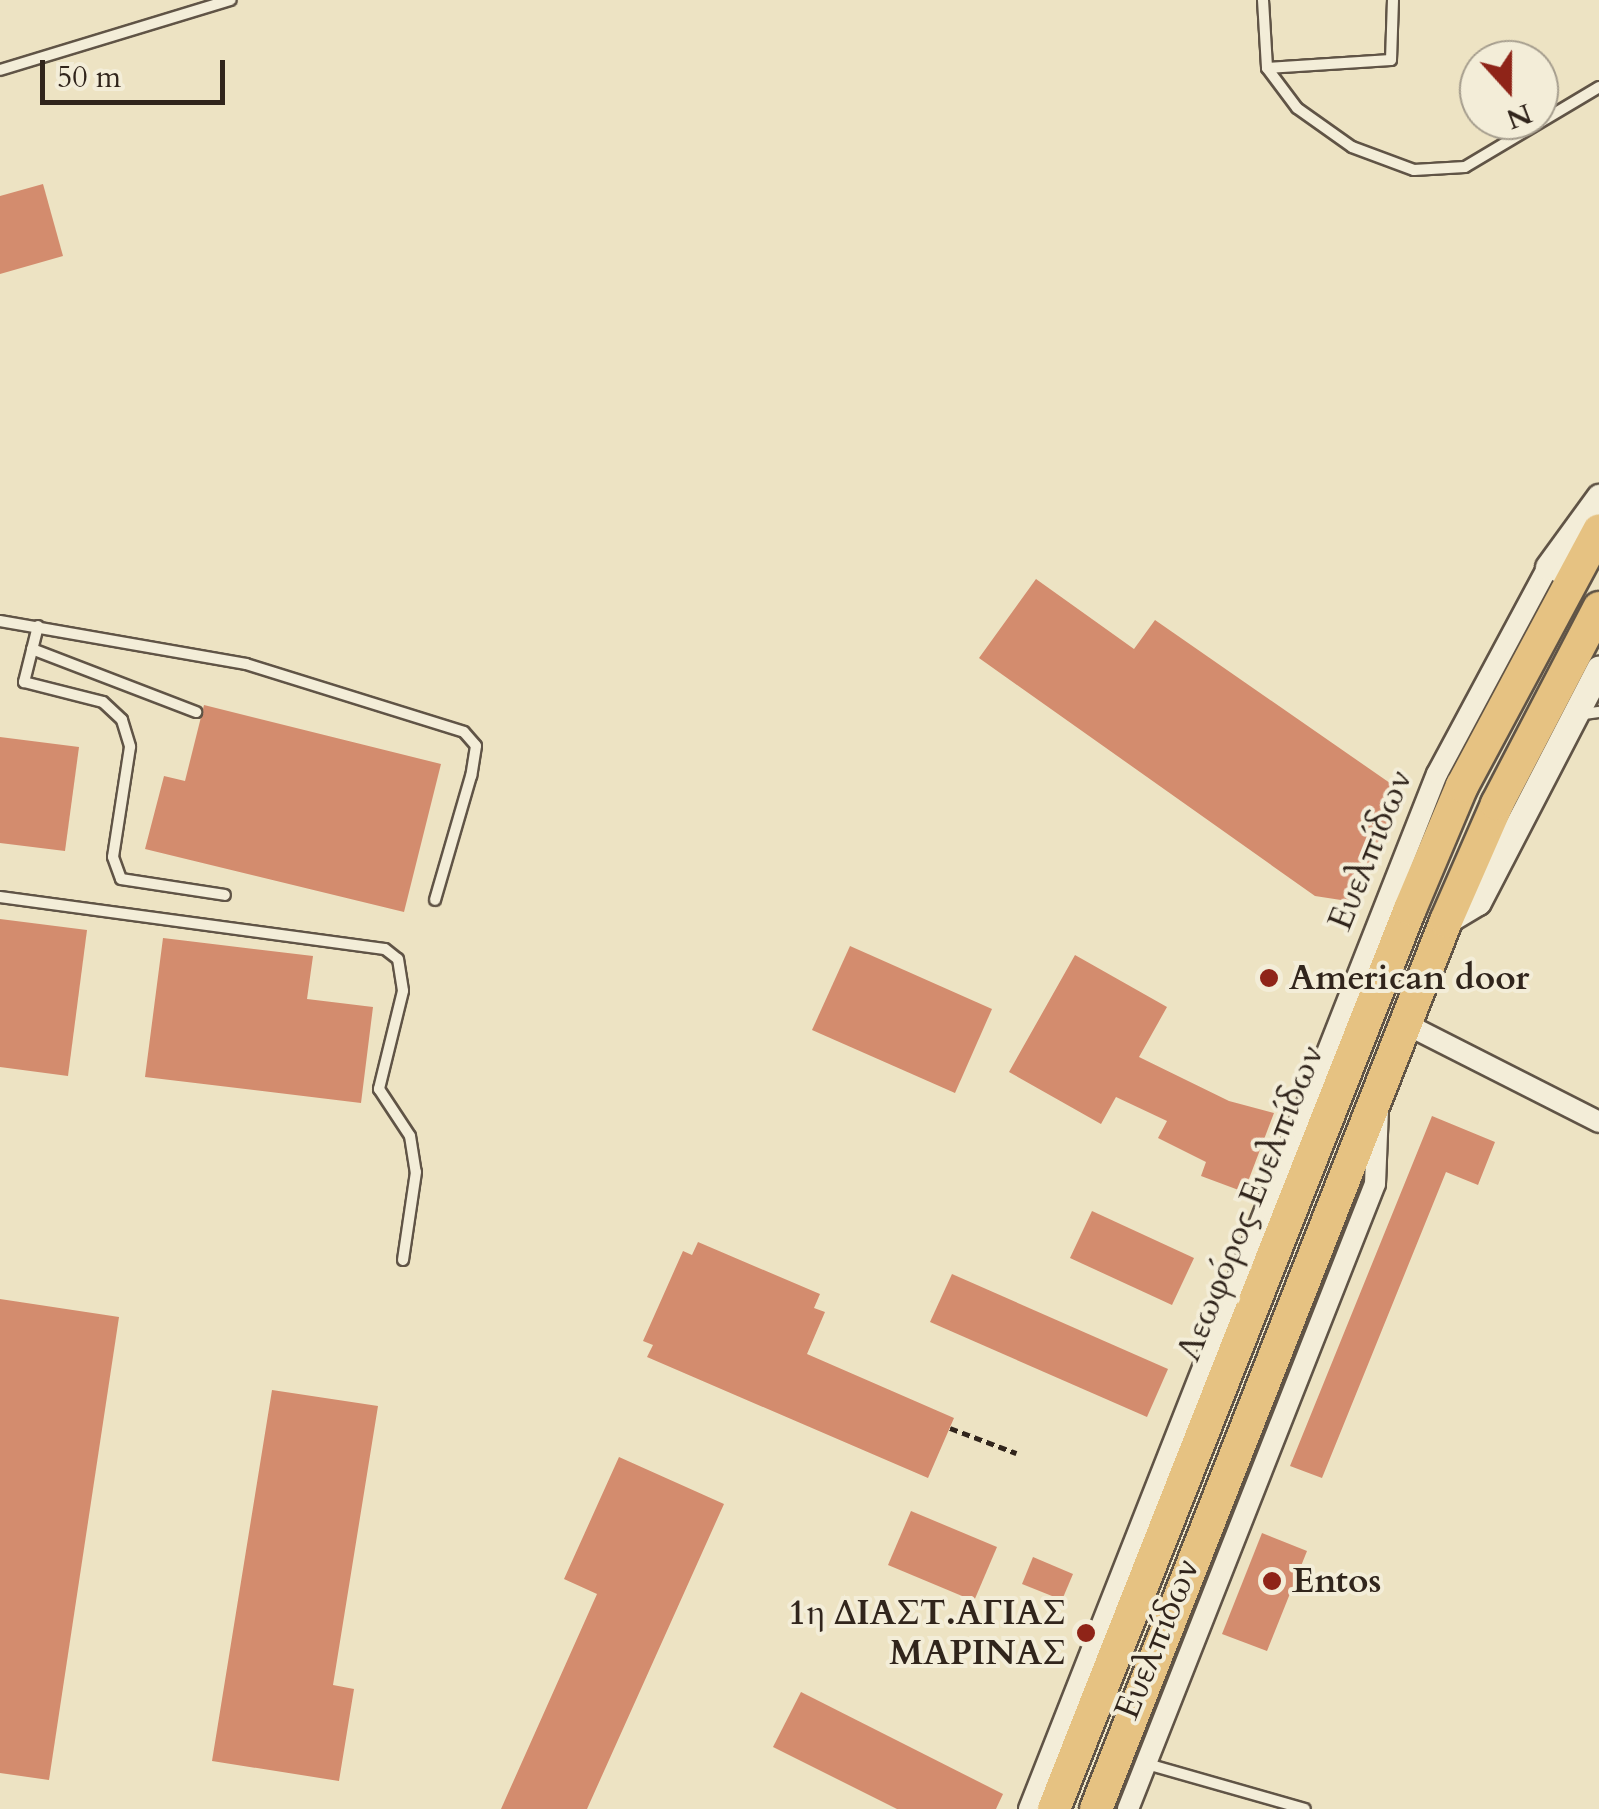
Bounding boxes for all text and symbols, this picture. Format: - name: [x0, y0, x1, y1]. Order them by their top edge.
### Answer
- scale bar: [45, 40, 230, 102]
- north arrow: [1459, 40, 1559, 140]
- text: 50 m: [57, 57, 121, 98]
- text: N: [1501, 94, 1537, 138]
- street label: Ευελπίδων: [1319, 764, 1421, 936]
- place label: American door: [1289, 957, 1529, 999]
- marker: American door: [1258, 967, 1280, 989]
- street label: Λεωφόρος Ευελπίδων: [1167, 1039, 1333, 1367]
- street label: Ευελπίδων: [1106, 1553, 1208, 1725]
- place label: Entos: [1292, 1560, 1381, 1602]
- marker: Entos: [1261, 1570, 1283, 1592]
- place label: 1η ΔΙΑΣΤ.ΑΓΙΑΣ ΜΑΡΙΝΑΣ: [788, 1592, 1066, 1674]
- marker: 1η ΔΙΑΣΤ.ΑΓΙΑΣ ΜΑΡΙΝΑΣ: [1075, 1622, 1097, 1644]

